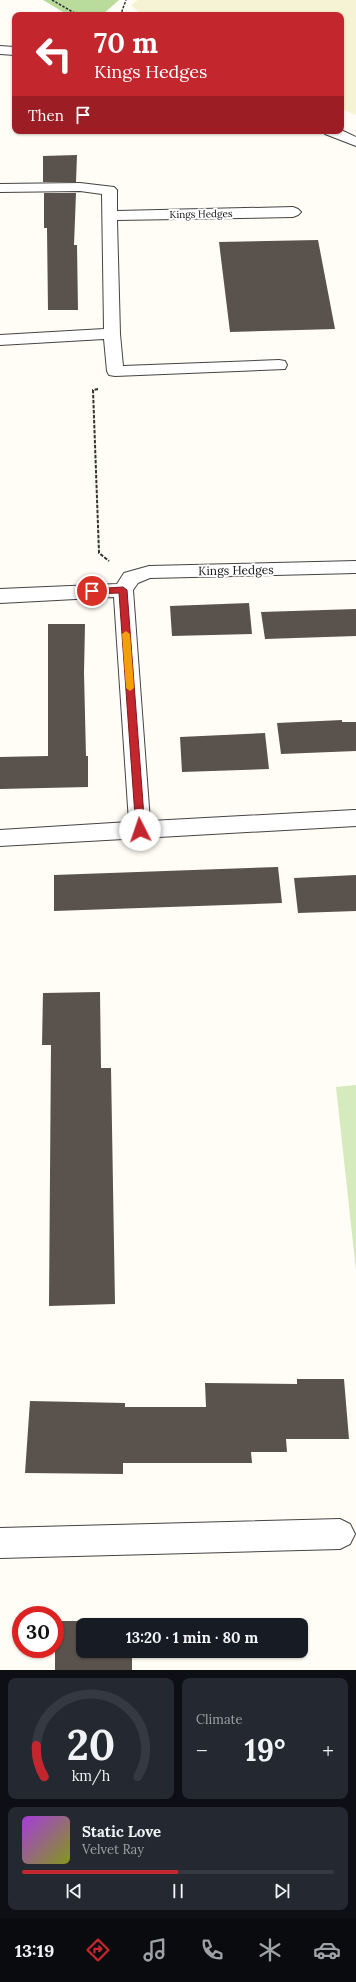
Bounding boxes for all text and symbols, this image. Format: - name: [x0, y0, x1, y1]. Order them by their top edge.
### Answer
- text: 70 m: [94, 25, 158, 61]
- icon: left: [28, 28, 80, 80]
- text: Kings Hedges: [94, 60, 207, 83]
- icon: arrive: [72, 104, 94, 126]
- text: Then: [28, 106, 64, 125]
- street label: Kings Hedges: [169, 207, 233, 221]
- street label: Kings Hedges: [198, 562, 274, 578]
- pin: [75, 574, 109, 608]
- icon: arrive: [81, 580, 103, 602]
- position arrow: [119, 809, 161, 851]
- speed limit sign: 30: [12, 1606, 64, 1658]
- text: 13:20 · 1 min · 80 m: [126, 1628, 258, 1647]
- text: Climate: [196, 1711, 243, 1728]
- text: 20: [67, 1717, 115, 1770]
- text: 19°: [245, 1731, 285, 1769]
- text: −: [196, 1736, 208, 1764]
- text: +: [322, 1736, 334, 1764]
- text: km/h: [72, 1766, 111, 1785]
- text: Static Love: [82, 1822, 161, 1841]
- text: Velvet Ray: [82, 1841, 144, 1858]
- icon: previous: [63, 1880, 85, 1902]
- icon: pause: [167, 1880, 189, 1902]
- icon: next: [271, 1880, 293, 1902]
- icon: directions: [84, 1936, 112, 1964]
- icon: music: [141, 1936, 169, 1964]
- icon: phone: [198, 1936, 226, 1964]
- icon: climate: [256, 1936, 284, 1964]
- icon: car: [313, 1936, 341, 1964]
- text: 13:19: [15, 1939, 54, 1962]

